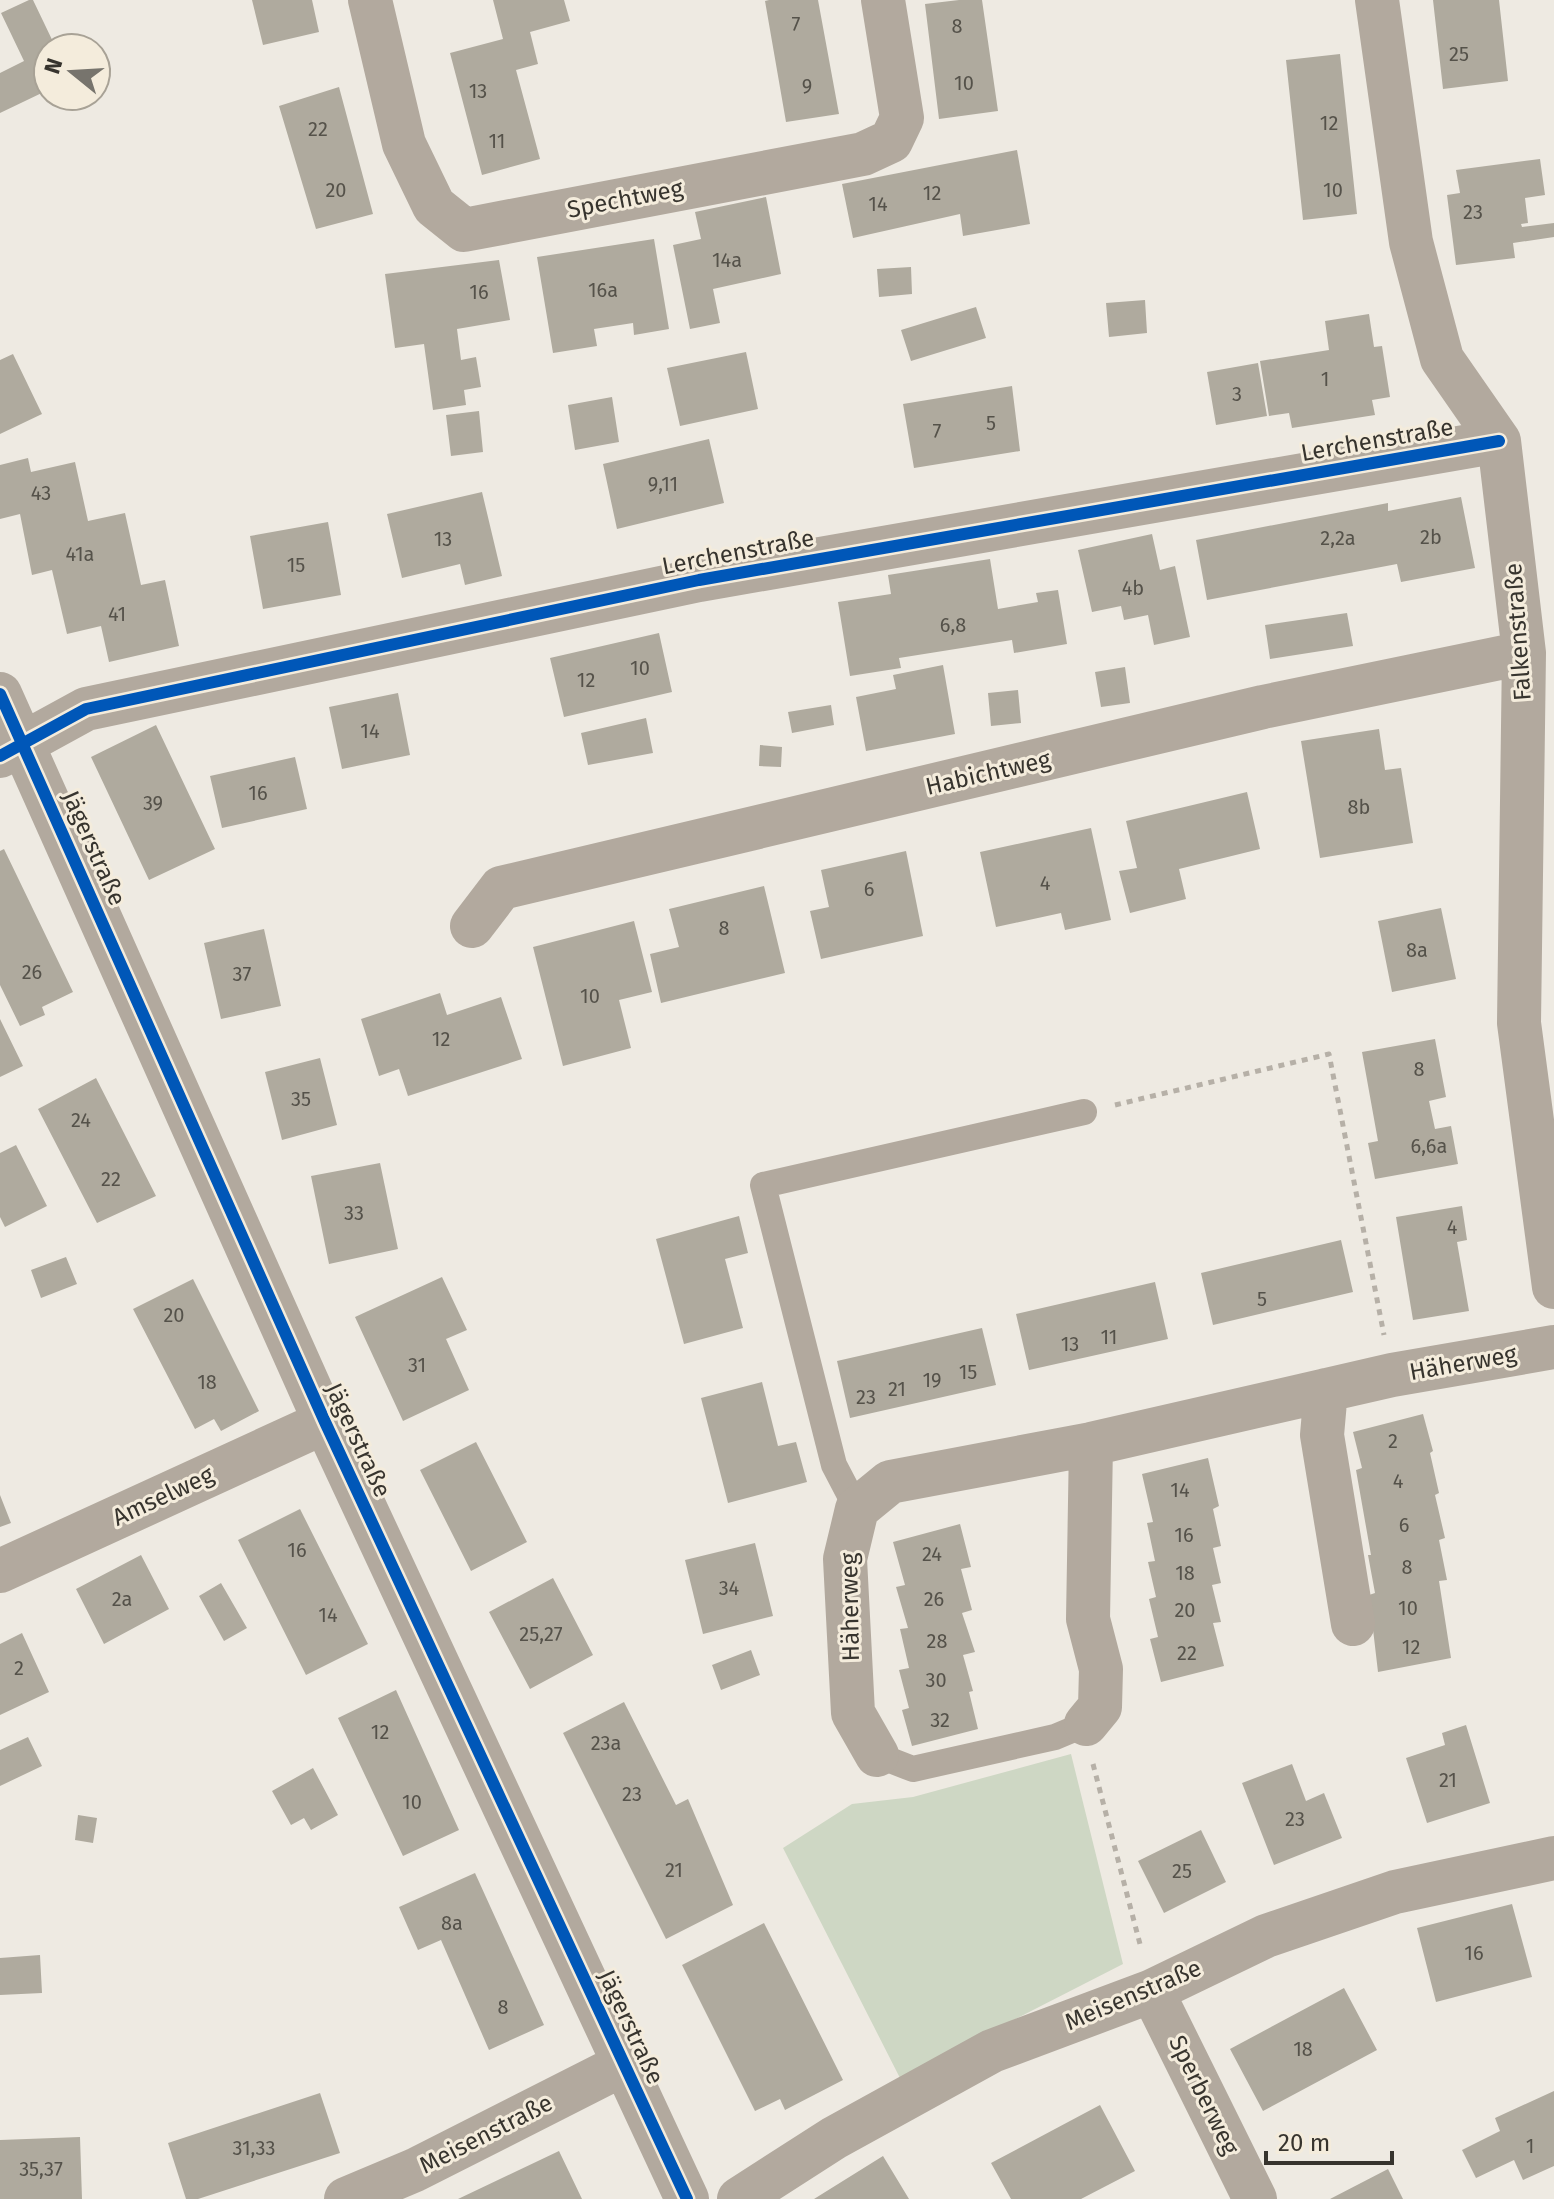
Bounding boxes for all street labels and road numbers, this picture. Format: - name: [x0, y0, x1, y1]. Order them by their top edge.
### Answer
- street label: Spechtweg: [565, 174, 686, 224]
- street label: Lerchenstraße: [1299, 413, 1455, 467]
- street label: Lerchenstraße: [660, 524, 816, 580]
- street label: Falkenstraße: [1499, 562, 1537, 702]
- street label: Habichtweg: [923, 745, 1054, 801]
- street label: Jägerstraße: [56, 786, 132, 910]
- street label: Häherweg: [1407, 1340, 1519, 1386]
- street label: Jägerstraße: [319, 1378, 397, 1502]
- street label: Amselweg: [108, 1460, 219, 1532]
- street label: Häherweg: [835, 1552, 865, 1662]
- street label: Meisenstraße: [1061, 1954, 1205, 2036]
- street label: Jägerstraße: [592, 1965, 670, 2089]
- street label: Sperberweg: [1163, 2031, 1245, 2160]
- street label: Meisenstraße: [415, 2088, 557, 2180]

